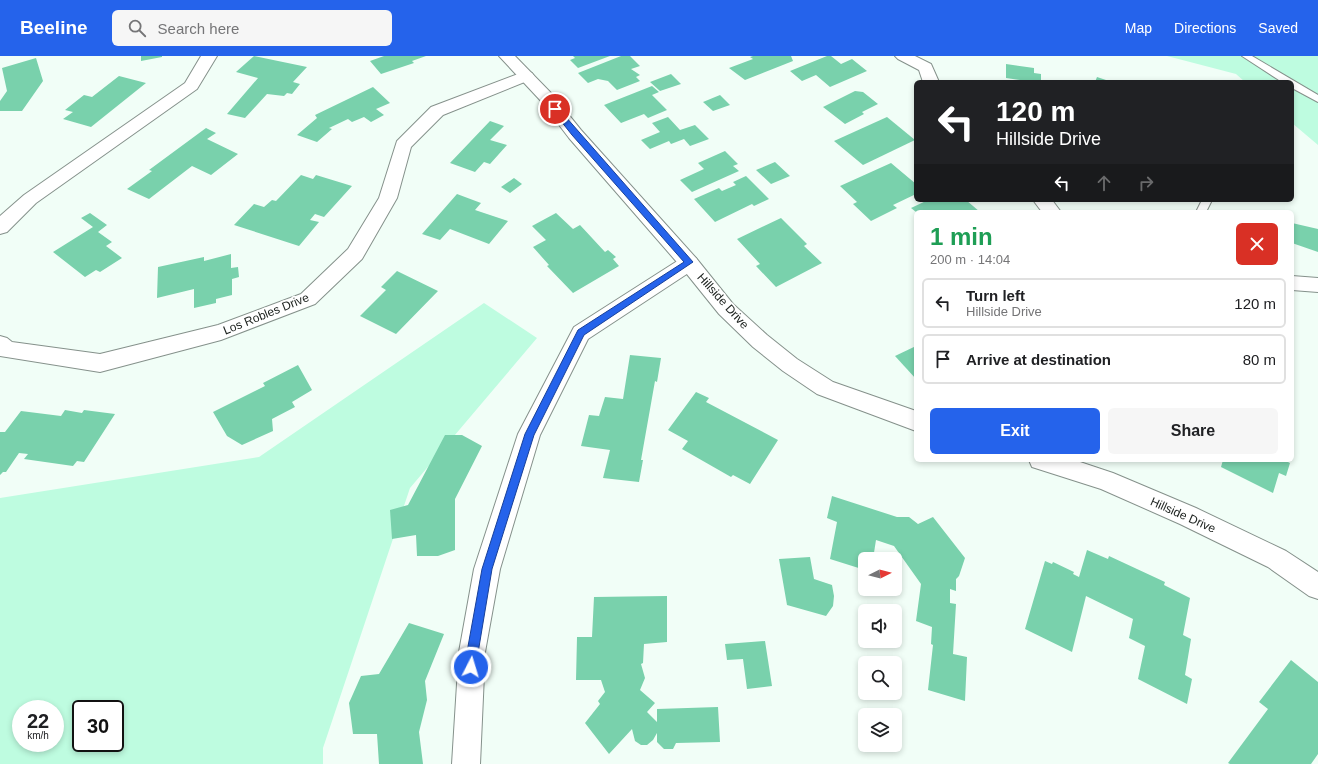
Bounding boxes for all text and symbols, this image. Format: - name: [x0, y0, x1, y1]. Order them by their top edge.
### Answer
- search box: [112, 10, 392, 46]
- text: Beeline: [20, 17, 88, 38]
- icon: search: [126, 17, 148, 39]
- text: Search here: [158, 20, 239, 37]
- text: Map: [1125, 20, 1152, 36]
- text: Directions: [1174, 20, 1236, 36]
- text: Saved: [1258, 20, 1298, 36]
- pin: [538, 92, 572, 126]
- icon: left: [930, 96, 982, 148]
- text: 120 m: [996, 96, 1075, 127]
- icon: arrive: [544, 98, 566, 120]
- text: Hillside Drive: [996, 129, 1101, 149]
- icon: left: [1051, 172, 1073, 194]
- icon: ahead: [1093, 172, 1115, 194]
- icon: right: [1135, 172, 1157, 194]
- text: 1 min: [930, 223, 993, 250]
- button: close: [1236, 223, 1278, 265]
- text: 200 m · 14:04: [930, 252, 1010, 267]
- street label: Hillside Drive: [694, 270, 752, 332]
- text: Turn left: [966, 287, 1025, 304]
- street label: Los Robles Drive: [221, 290, 311, 338]
- icon: left: [932, 292, 954, 314]
- text: 120 m: [1234, 295, 1276, 312]
- text: Hillside Drive: [966, 304, 1042, 319]
- icon: arrive: [932, 348, 954, 370]
- text: Arrive at destination: [966, 351, 1111, 368]
- text: 80 m: [1243, 351, 1276, 368]
- button: Exit: [930, 408, 1100, 454]
- button: Share: [1108, 408, 1278, 454]
- street label: Hillside Drive: [1148, 494, 1218, 536]
- north arrow: [858, 552, 902, 596]
- map controls: [858, 552, 902, 752]
- button: sound: [858, 604, 902, 648]
- position arrow: [450, 646, 492, 688]
- button: search: [858, 656, 902, 700]
- speed limit sign: 30: [72, 700, 124, 752]
- button: layers: [858, 708, 902, 752]
- text: 22: [27, 710, 49, 732]
- text: km/h: [27, 730, 49, 741]

